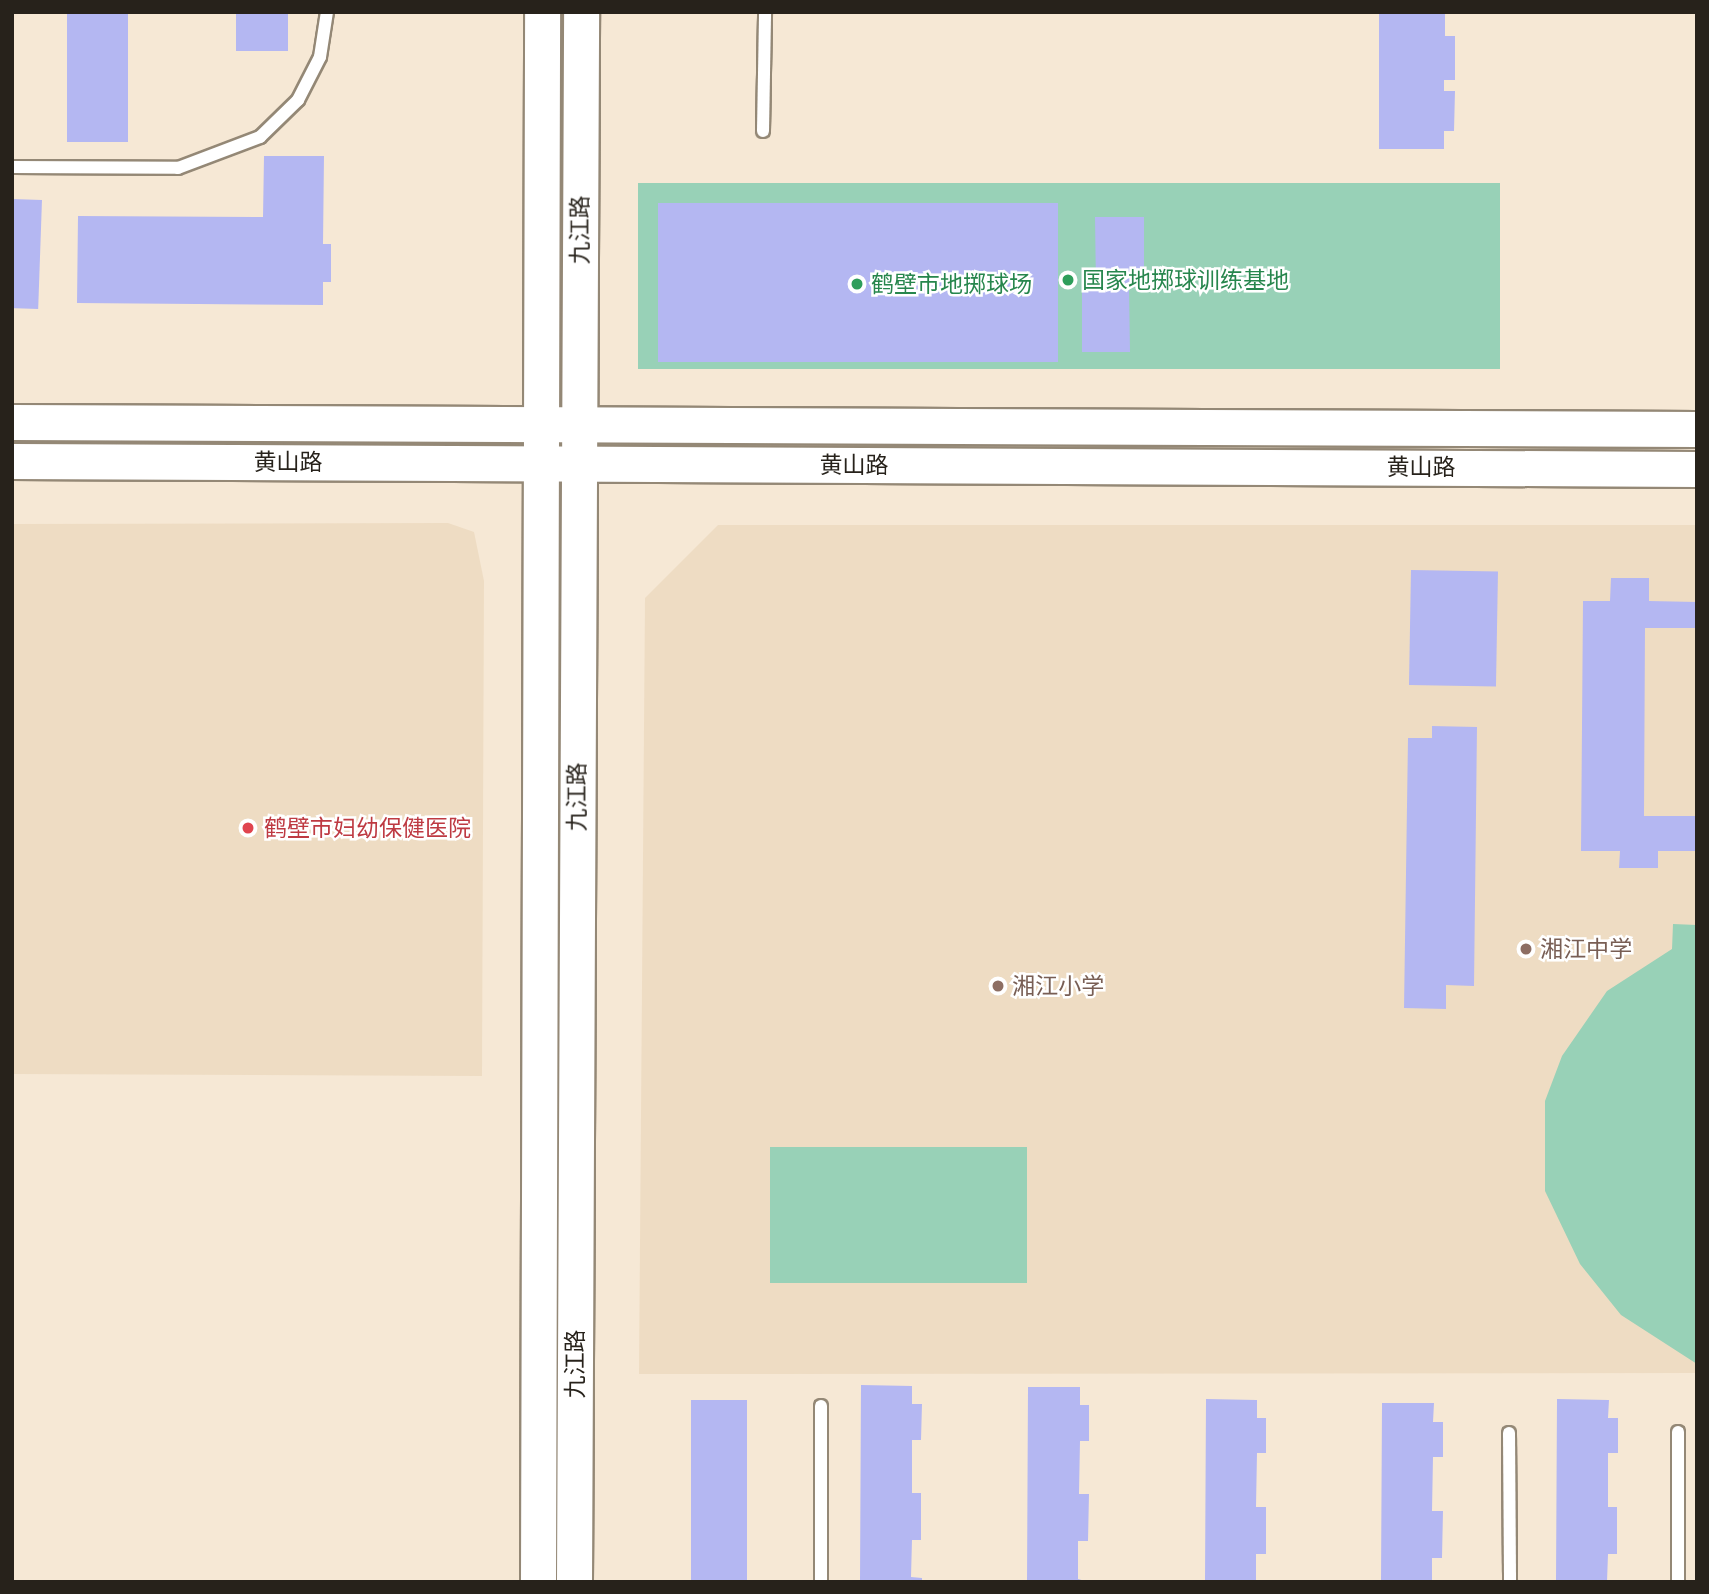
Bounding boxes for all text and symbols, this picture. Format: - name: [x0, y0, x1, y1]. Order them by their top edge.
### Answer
- street label: 九江路: [566, 196, 594, 264]
- place label: 国家地掷球训练基地: [1082, 266, 1289, 294]
- place label: 鹤壁市地掷球场: [871, 270, 1032, 298]
- marker: 国家地掷球训练基地: [1060, 272, 1076, 288]
- marker: 鹤壁市地掷球场: [849, 276, 865, 292]
- street label: 黄山路: [254, 448, 322, 476]
- street label: 黄山路: [820, 451, 888, 479]
- street label: 黄山路: [1387, 453, 1455, 481]
- street label: 九江路: [563, 763, 591, 831]
- place label: 鹤壁市妇幼保健医院: [264, 814, 471, 842]
- marker: 鹤壁市妇幼保健医院: [238, 818, 258, 838]
- place label: 湘江中学: [1540, 935, 1632, 963]
- marker: 湘江中学: [1518, 941, 1534, 957]
- place label: 湘江小学: [1012, 972, 1104, 1000]
- marker: 湘江小学: [990, 978, 1006, 994]
- street label: 九江路: [561, 1330, 589, 1398]

